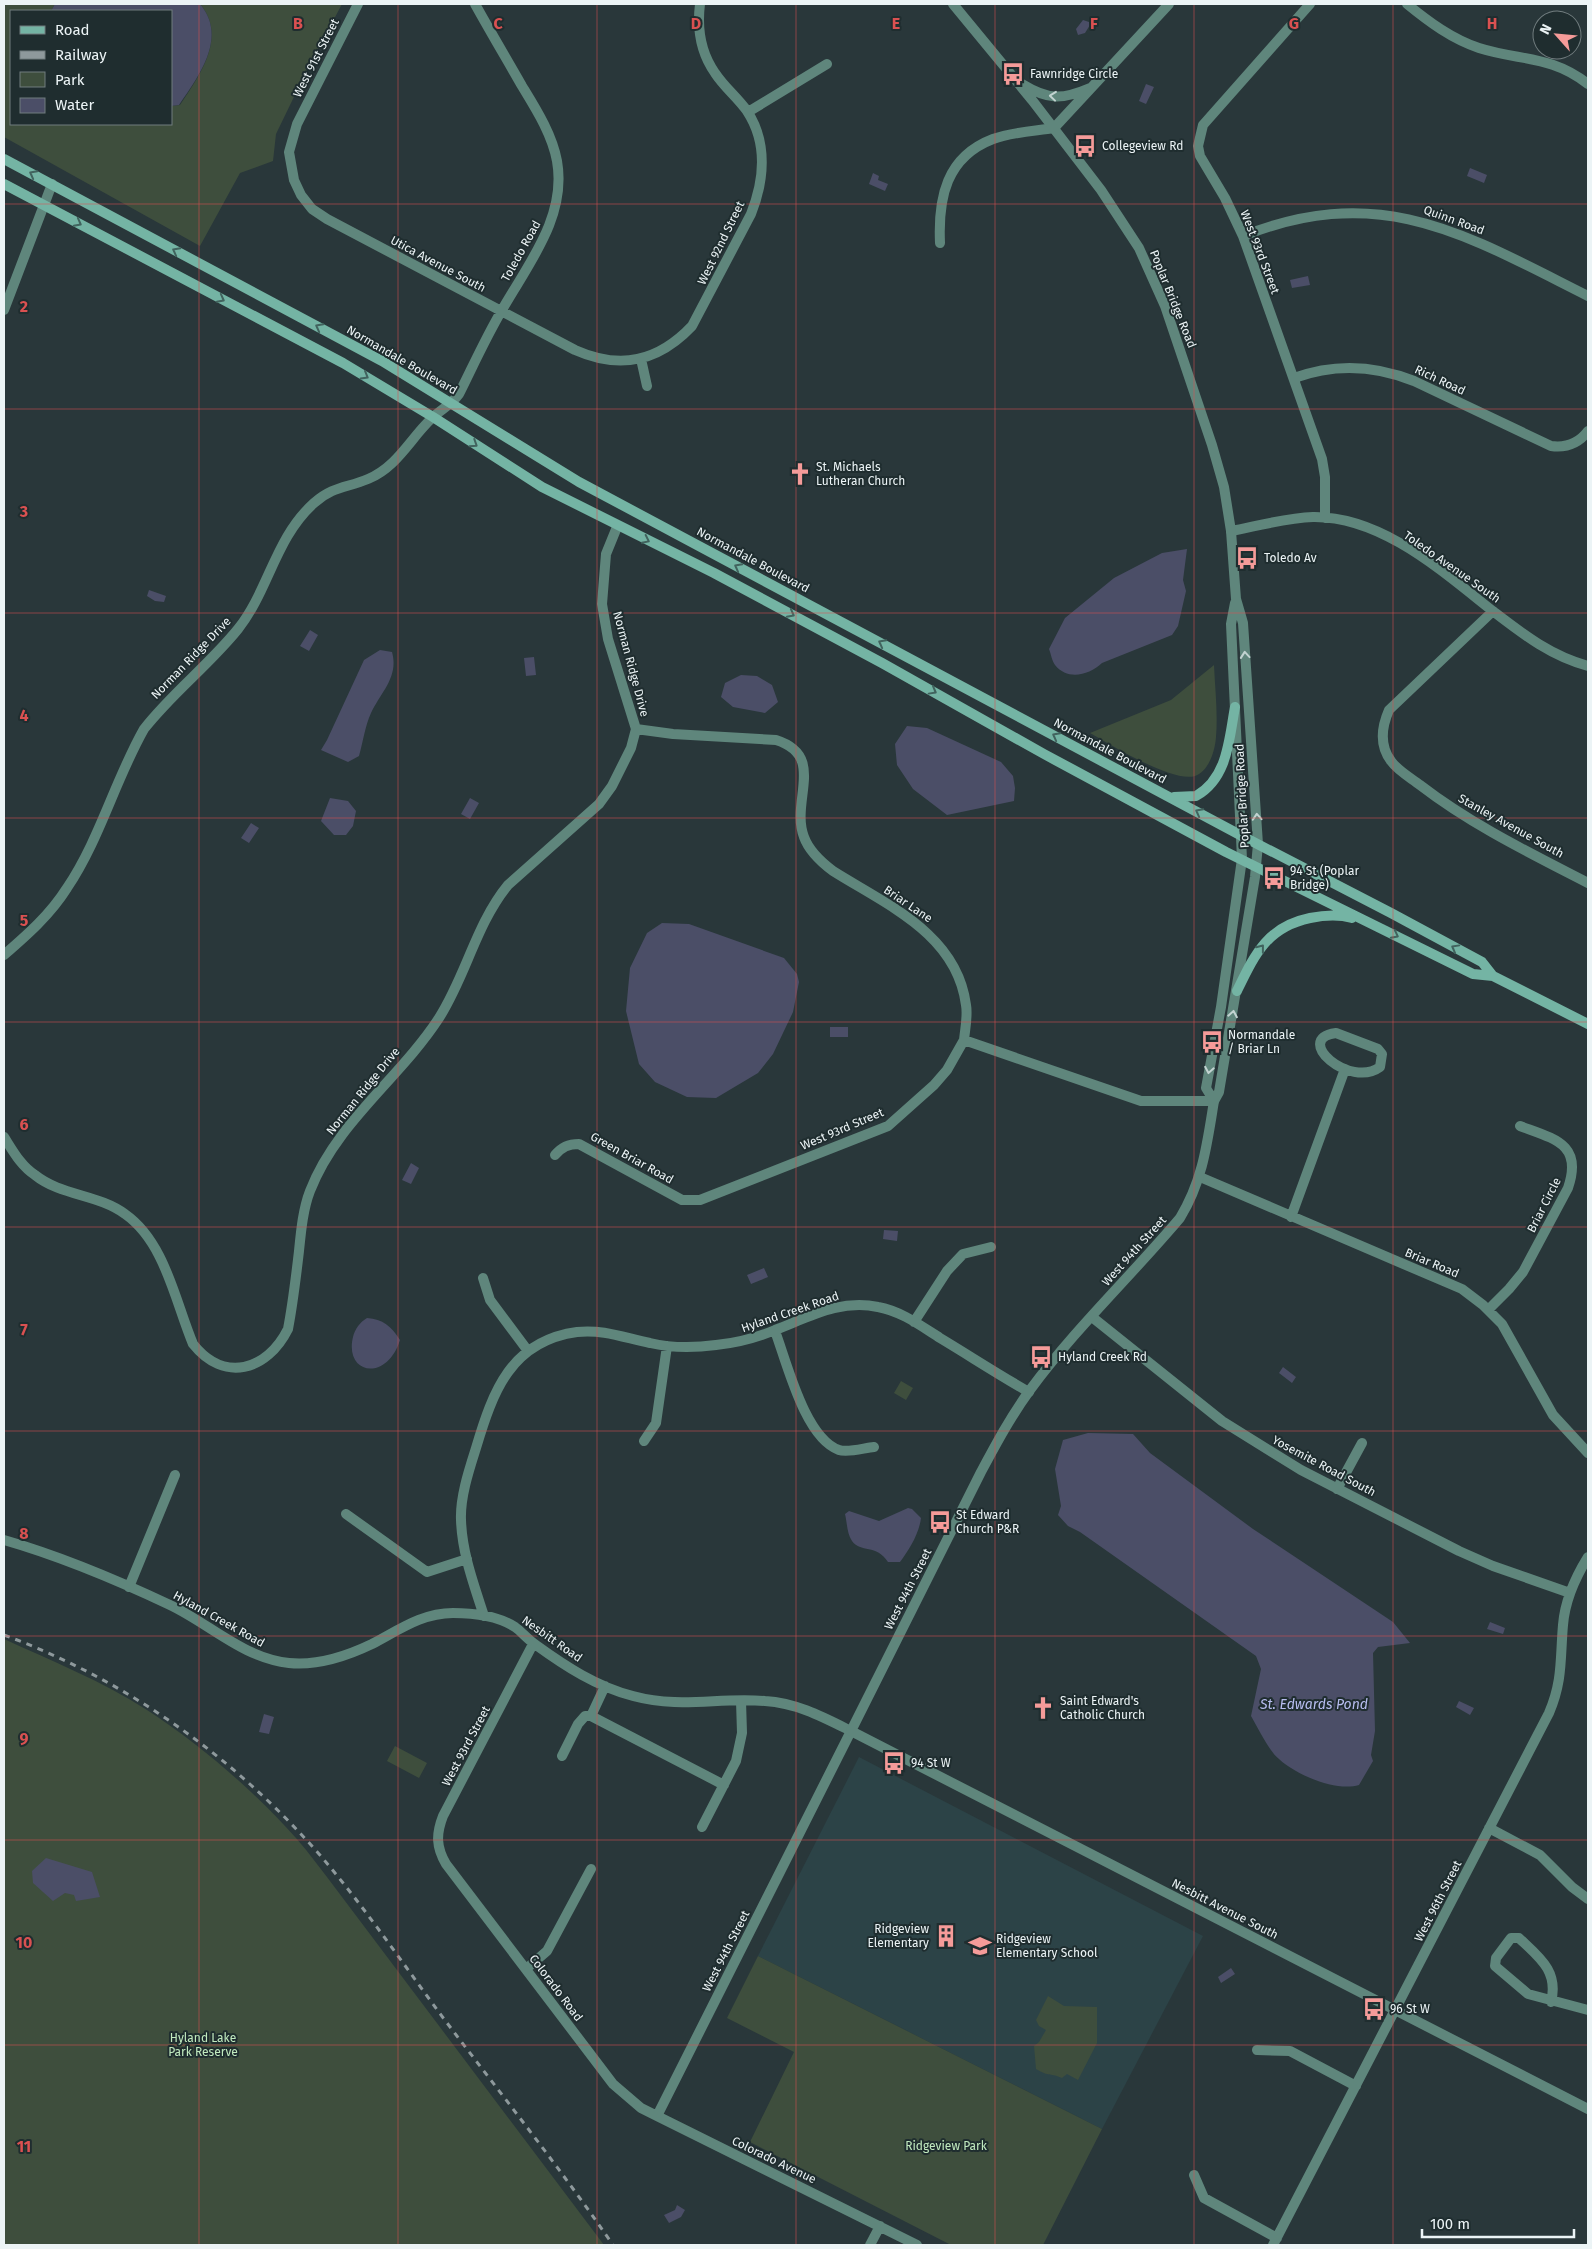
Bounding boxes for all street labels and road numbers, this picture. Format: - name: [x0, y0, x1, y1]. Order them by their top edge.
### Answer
- street label: West 91st Street: [290, 16, 342, 100]
- street label: West 92nd Street: [695, 198, 748, 287]
- street label: Quinn Road: [1422, 203, 1486, 237]
- street label: West 93rd Street: [1238, 208, 1283, 297]
- street label: Toledo Road: [498, 218, 544, 284]
- street label: Utica Avenue South: [388, 233, 488, 295]
- street label: Poplar Bridge Road: [1147, 248, 1199, 350]
- street label: Normandale Boulevard: [344, 323, 460, 397]
- street label: Rich Road: [1412, 362, 1468, 398]
- street label: Normandale Boulevard: [694, 524, 812, 596]
- street label: Toledo Avenue South: [1401, 528, 1503, 606]
- street label: Norman Ridge Drive: [610, 610, 652, 718]
- street label: Norman Ridge Drive: [148, 614, 234, 702]
- street label: Normandale Boulevard: [1051, 715, 1169, 787]
- street label: Poplar Bridge Road: [1232, 743, 1252, 849]
- street label: Stanley Avenue South: [1456, 791, 1566, 861]
- street label: Briar Lane: [881, 883, 935, 925]
- street label: Norman Ridge Drive: [323, 1044, 403, 1138]
- street label: West 93rd Street: [798, 1105, 886, 1153]
- street label: Green Briar Road: [588, 1129, 676, 1187]
- street label: Briar Circle: [1524, 1175, 1564, 1235]
- street label: West 94th Street: [1099, 1213, 1169, 1289]
- street label: Briar Road: [1403, 1245, 1461, 1281]
- street label: Hyland Creek Road: [739, 1289, 841, 1335]
- street label: Yosemite Road South: [1270, 1433, 1378, 1499]
- street label: West 94th Street: [882, 1546, 935, 1632]
- street label: Hyland Creek Road: [171, 1588, 267, 1650]
- street label: Nesbitt Road: [519, 1613, 585, 1665]
- street label: West 93rd Street: [439, 1703, 493, 1788]
- street label: West 96th Street: [1412, 1857, 1465, 1944]
- street label: Nesbitt Avenue South: [1169, 1876, 1281, 1942]
- street label: West 94th Street: [700, 1908, 753, 1994]
- street label: Colorado Road: [526, 1952, 586, 2024]
- street label: Colorado Avenue: [730, 2134, 818, 2186]

